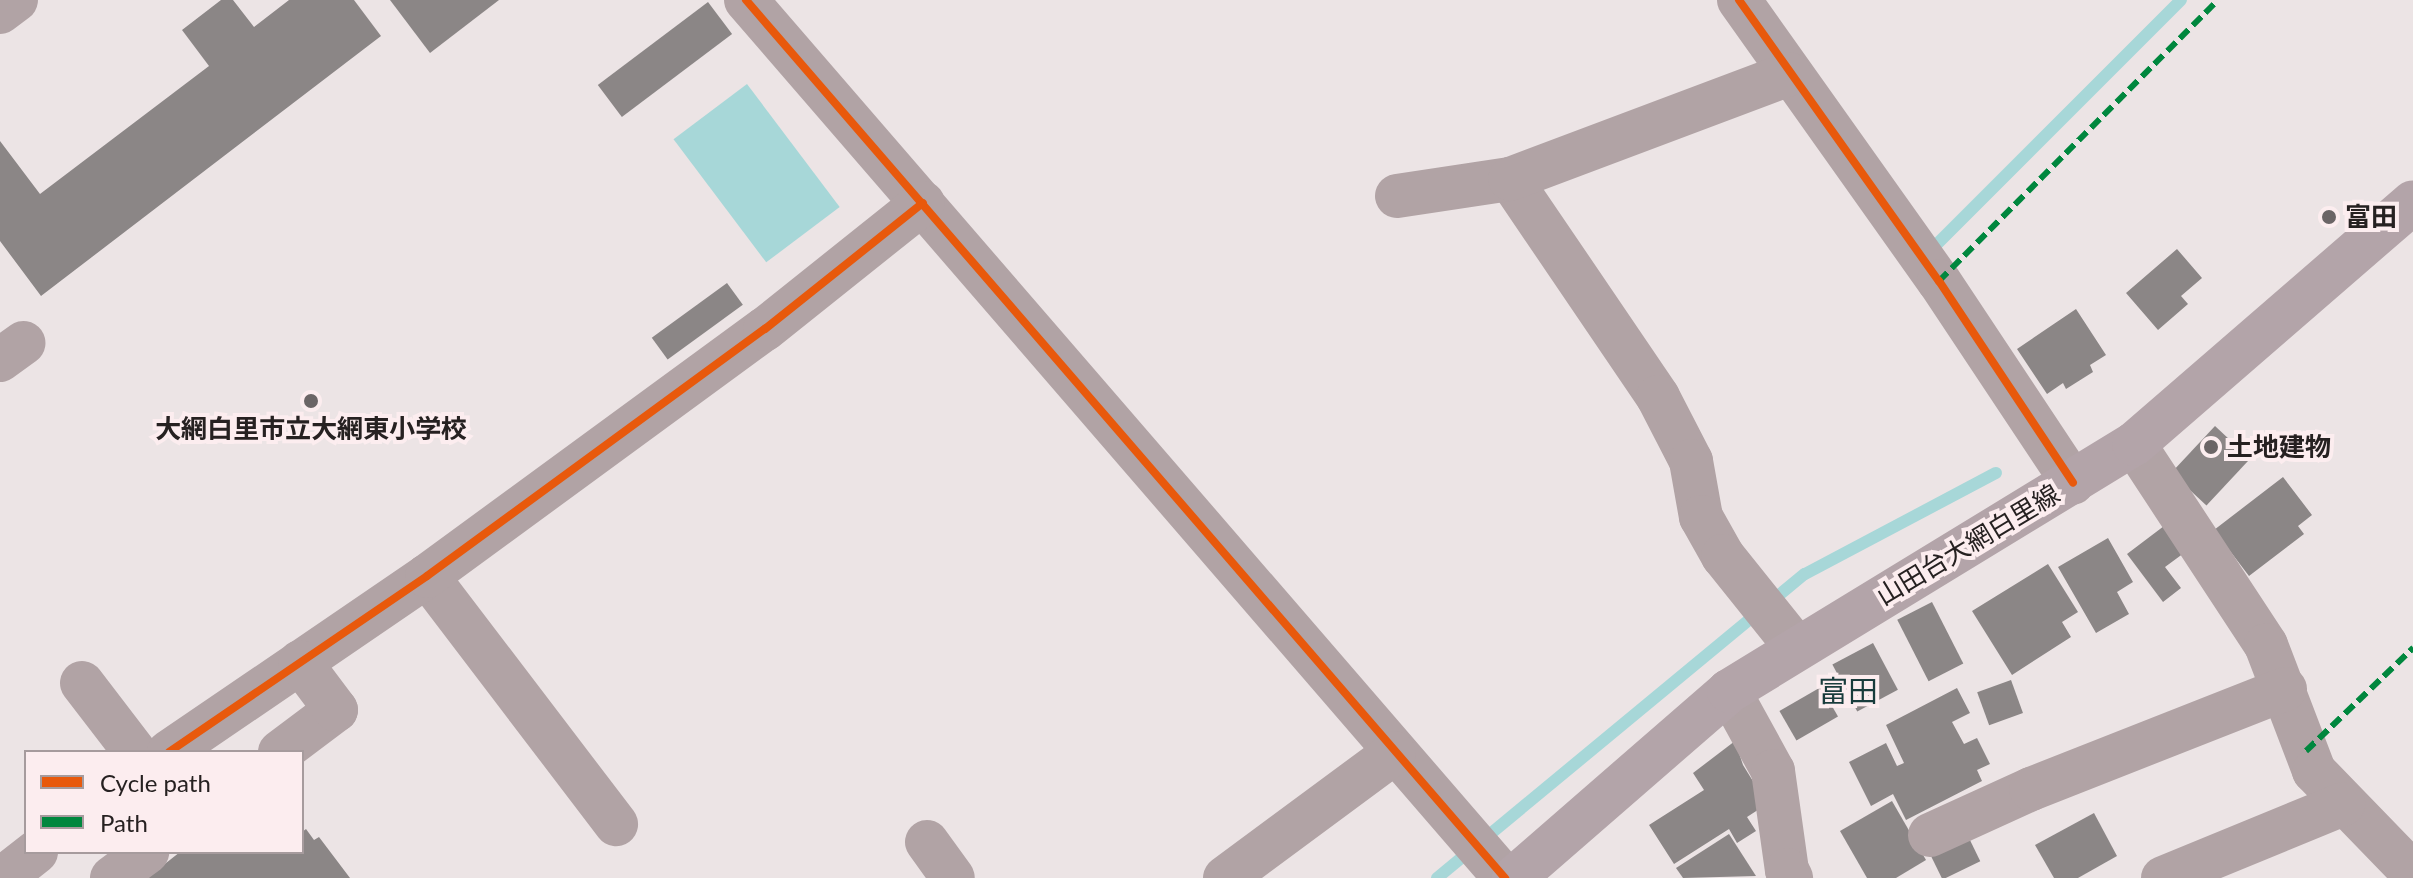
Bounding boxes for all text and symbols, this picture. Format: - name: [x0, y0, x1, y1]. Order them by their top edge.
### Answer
- place label: 富田: [2345, 201, 2397, 233]
- marker: 富田: [2320, 208, 2338, 226]
- marker: 大網白里市立大網東小学校: [302, 392, 320, 410]
- place label: 大網白里市立大網東小学校: [155, 413, 467, 445]
- place label: 土地建物: [2227, 431, 2331, 463]
- marker: 土地建物: [2202, 438, 2220, 456]
- street label: 山田台大網白里線: [1871, 478, 2065, 612]
- district label: 富田: [1818, 672, 1878, 708]
- legend: [24, 750, 304, 854]
- text: Cycle path: [100, 768, 211, 797]
- text: Path: [100, 808, 148, 837]

